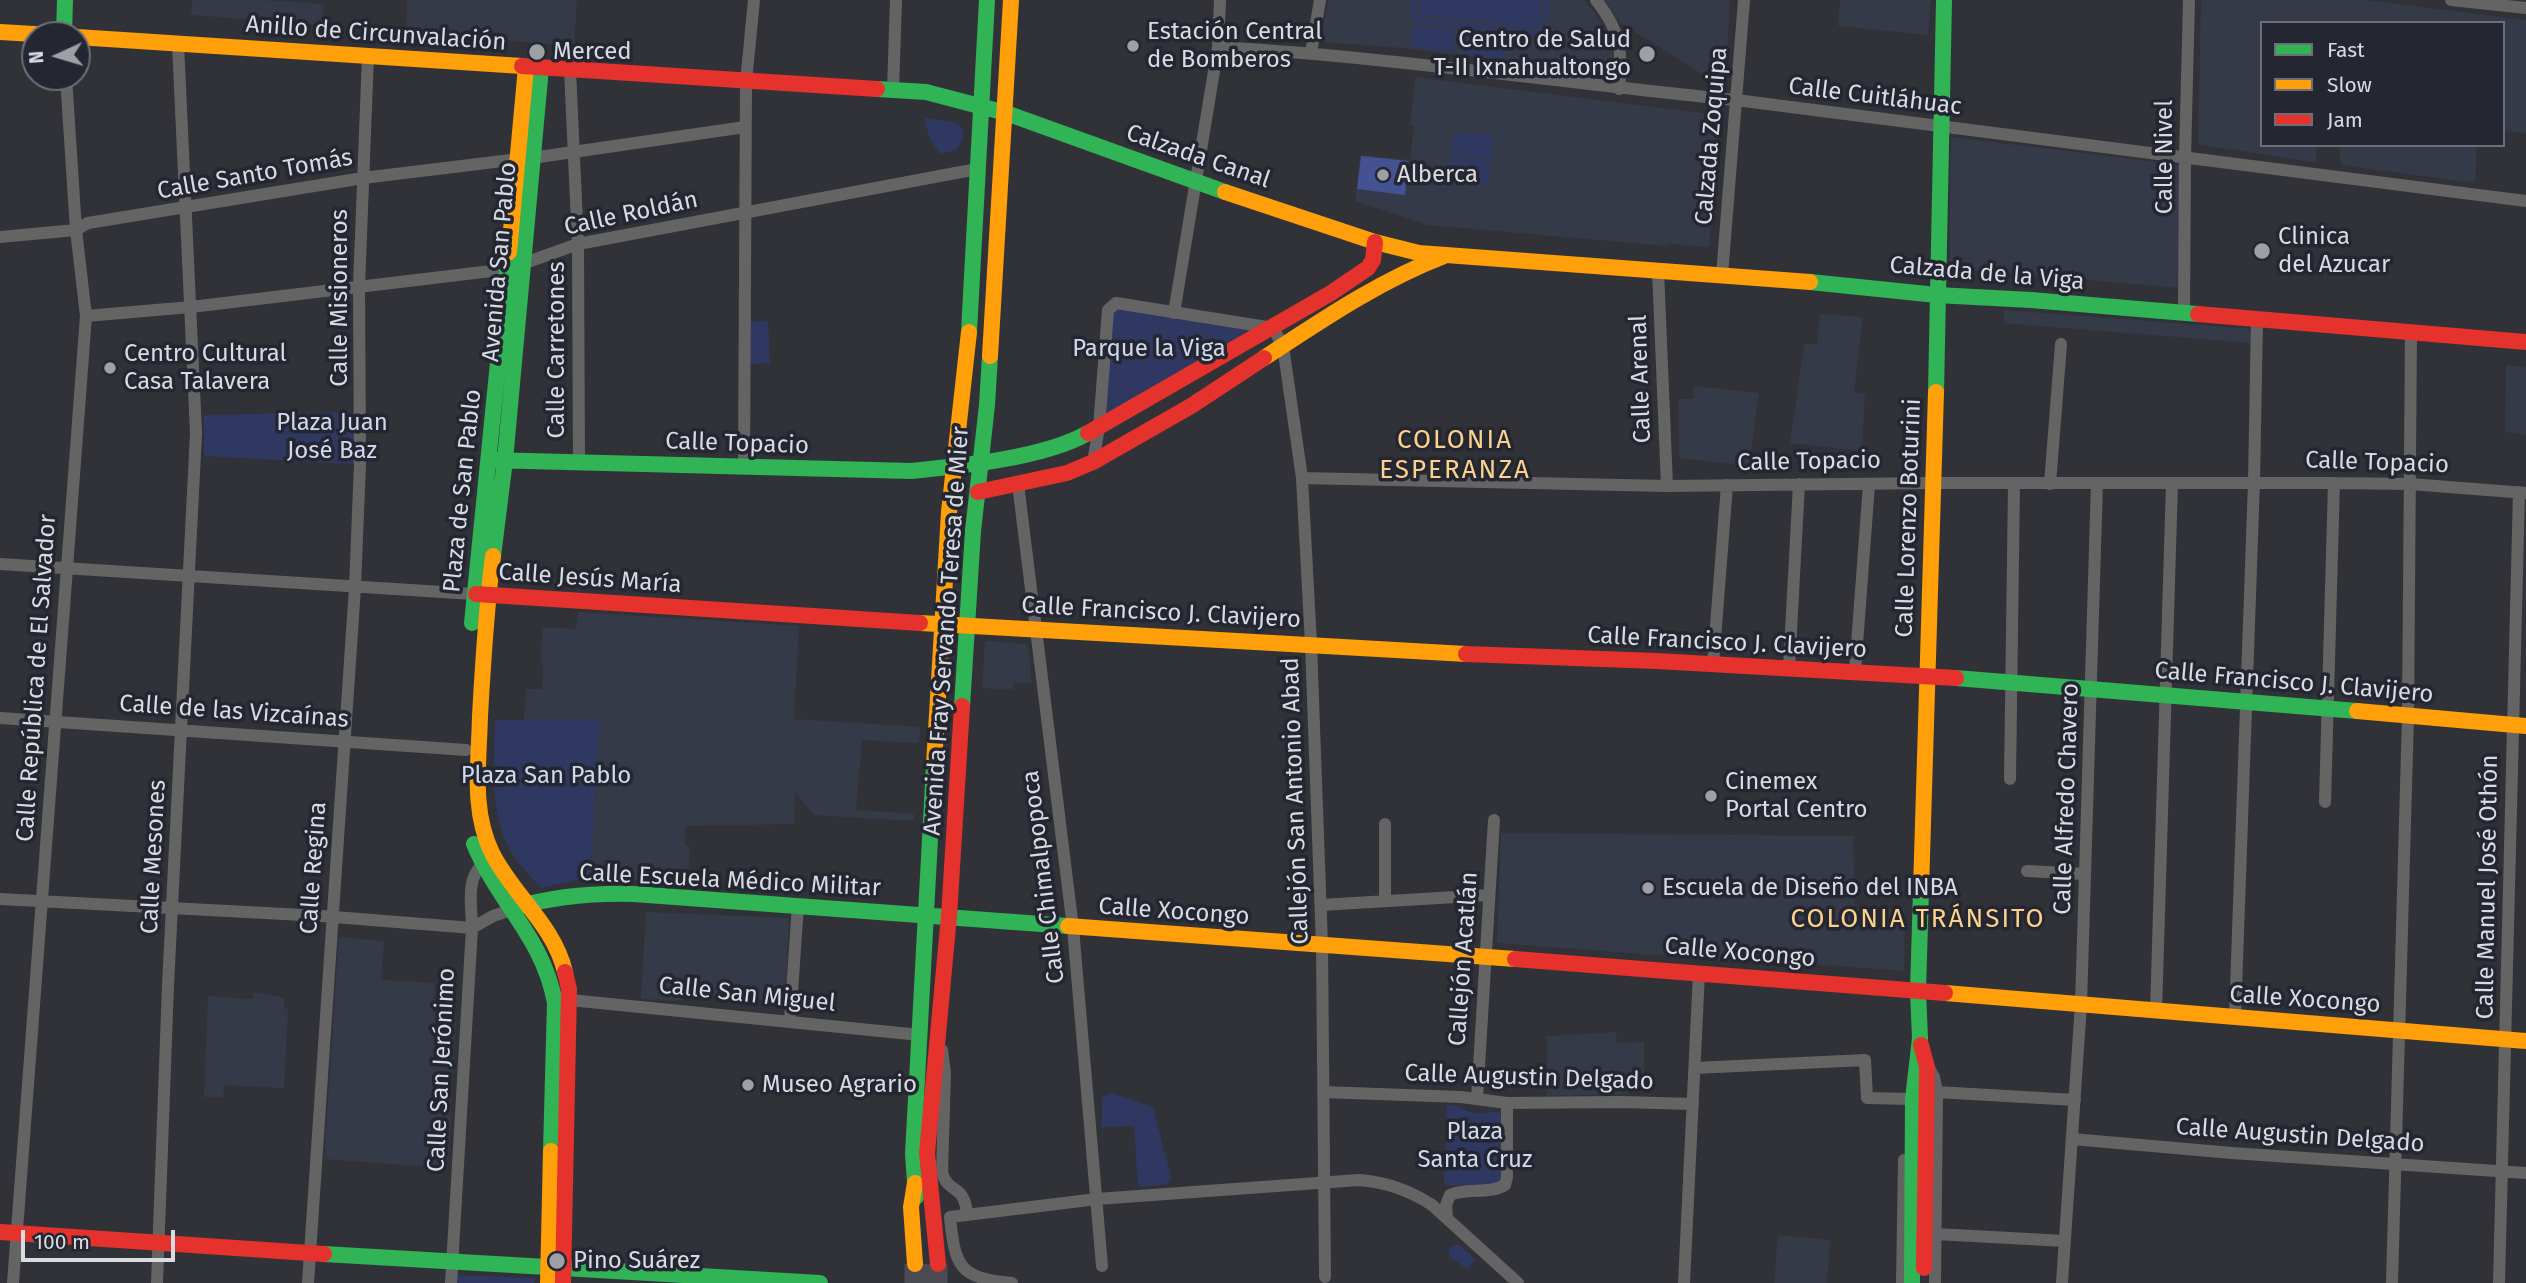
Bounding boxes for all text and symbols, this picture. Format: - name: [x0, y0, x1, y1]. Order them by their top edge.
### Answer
- street label: Anillo de Circunvalación: [245, 11, 507, 57]
- place label: Estación Central de Bomberos: [1147, 18, 1322, 74]
- north arrow: [21, 21, 91, 91]
- legend: [2260, 21, 2505, 147]
- place label: Centro de Salud T-II Ixnahualtongo: [1433, 26, 1631, 82]
- text: Fast: [2327, 37, 2365, 63]
- place label: Merced: [553, 38, 632, 66]
- marker: Estación Central de Bomberos: [1125, 38, 1141, 54]
- marker: Merced: [527, 42, 547, 62]
- marker: Centro de Salud T-II Ixnahualtongo: [1637, 44, 1657, 64]
- street label: Calzada Zoquipa: [1690, 46, 1734, 226]
- text: N: [25, 50, 48, 64]
- street label: Calle Cuitláhuac: [1787, 72, 1963, 122]
- text: Slow: [2327, 72, 2372, 98]
- street label: Calle Nivel: [2151, 100, 2179, 214]
- text: Jam: [2327, 107, 2363, 133]
- street label: Calzada Canal: [1122, 119, 1274, 195]
- street label: Calle Santo Tomás: [155, 144, 355, 206]
- street label: Avenida San Pablo: [477, 161, 523, 363]
- place label: Alberca: [1397, 161, 1478, 189]
- marker: Alberca: [1375, 167, 1391, 183]
- street label: Calle Roldán: [562, 186, 700, 242]
- street label: Calle Misioneros: [326, 209, 354, 387]
- place label: Clinica del Azucar: [2278, 223, 2390, 279]
- marker: Clinica del Azucar: [2252, 241, 2272, 261]
- street label: Calzada de la Viga: [1888, 251, 2086, 297]
- street label: Calle Carretones: [543, 261, 571, 439]
- street label: Calle Arenal: [1624, 314, 1658, 444]
- park label: Parque la Viga: [1072, 335, 1226, 363]
- place label: Centro Cultural Casa Talavera: [124, 340, 287, 396]
- marker: Centro Cultural Casa Talavera: [102, 360, 118, 376]
- street label: Plaza de San Pablo: [438, 388, 488, 594]
- street label: Calle Lorenzo Boturini: [1890, 398, 1928, 638]
- park label: Plaza Juan José Baz: [276, 409, 388, 465]
- district label: COLONIA ESPERANZA: [1380, 425, 1530, 486]
- street label: Avenida Fray Servando Teresa de Mier: [918, 426, 976, 836]
- street label: Calle Topacio: [665, 427, 809, 461]
- street label: Calle Topacio: [1737, 446, 1881, 478]
- street label: Calle Topacio: [2305, 446, 2449, 480]
- street label: Calle República de El Salvador: [11, 513, 63, 843]
- street label: Calle Jesús María: [498, 558, 682, 600]
- street label: Calle Francisco J. Clavijero: [1020, 591, 1302, 635]
- street label: Calle Francisco J. Clavijero: [1586, 621, 1868, 665]
- street label: Calle Francisco J. Clavijero: [2153, 656, 2435, 710]
- street label: Callejón San Antonio Abad: [1277, 657, 1315, 945]
- street label: Calle Alfredo Chavero: [2049, 683, 2085, 915]
- street label: Calle de las Vizcaínas: [118, 690, 350, 734]
- street label: Calle Manuel José Othón: [2471, 754, 2505, 1020]
- park label: Plaza San Pablo: [461, 762, 631, 790]
- place label: Cinemex Portal Centro: [1725, 768, 1868, 824]
- street label: Calle Chimalpopoca: [1017, 769, 1071, 985]
- street label: Calle Mesones: [136, 779, 172, 935]
- marker: Cinemex Portal Centro: [1703, 788, 1719, 804]
- street label: Calle Regina: [295, 801, 333, 935]
- street label: Calle Escuela Médico Militar: [578, 859, 882, 903]
- street label: Callejón Acatlán: [1444, 871, 1484, 1047]
- place label: Escuela de Diseño del INBA: [1662, 874, 1958, 902]
- marker: Escuela de Diseño del INBA: [1640, 880, 1656, 896]
- street label: Calle Xocongo: [1098, 892, 1250, 932]
- district label: COLONIA TRÁNSITO: [1792, 904, 2044, 936]
- street label: Calle Xocongo: [1663, 932, 1817, 974]
- street label: Calle San Jerónimo: [422, 967, 462, 1173]
- street label: Calle San Miguel: [657, 971, 837, 1019]
- street label: Calle Xocongo: [2229, 980, 2381, 1020]
- street label: Calle Augustin Delgado: [1404, 1059, 1654, 1097]
- place label: Museo Agrario: [762, 1071, 917, 1099]
- marker: Museo Agrario: [740, 1077, 756, 1093]
- street label: Calle Augustin Delgado: [2175, 1113, 2425, 1159]
- park label: Plaza Santa Cruz: [1418, 1118, 1532, 1174]
- scale bar: [24, 1216, 178, 1260]
- text: 100 m: [34, 1229, 90, 1255]
- place label: Pino Suárez: [573, 1247, 700, 1275]
- marker: Pino Suárez: [547, 1251, 567, 1271]

